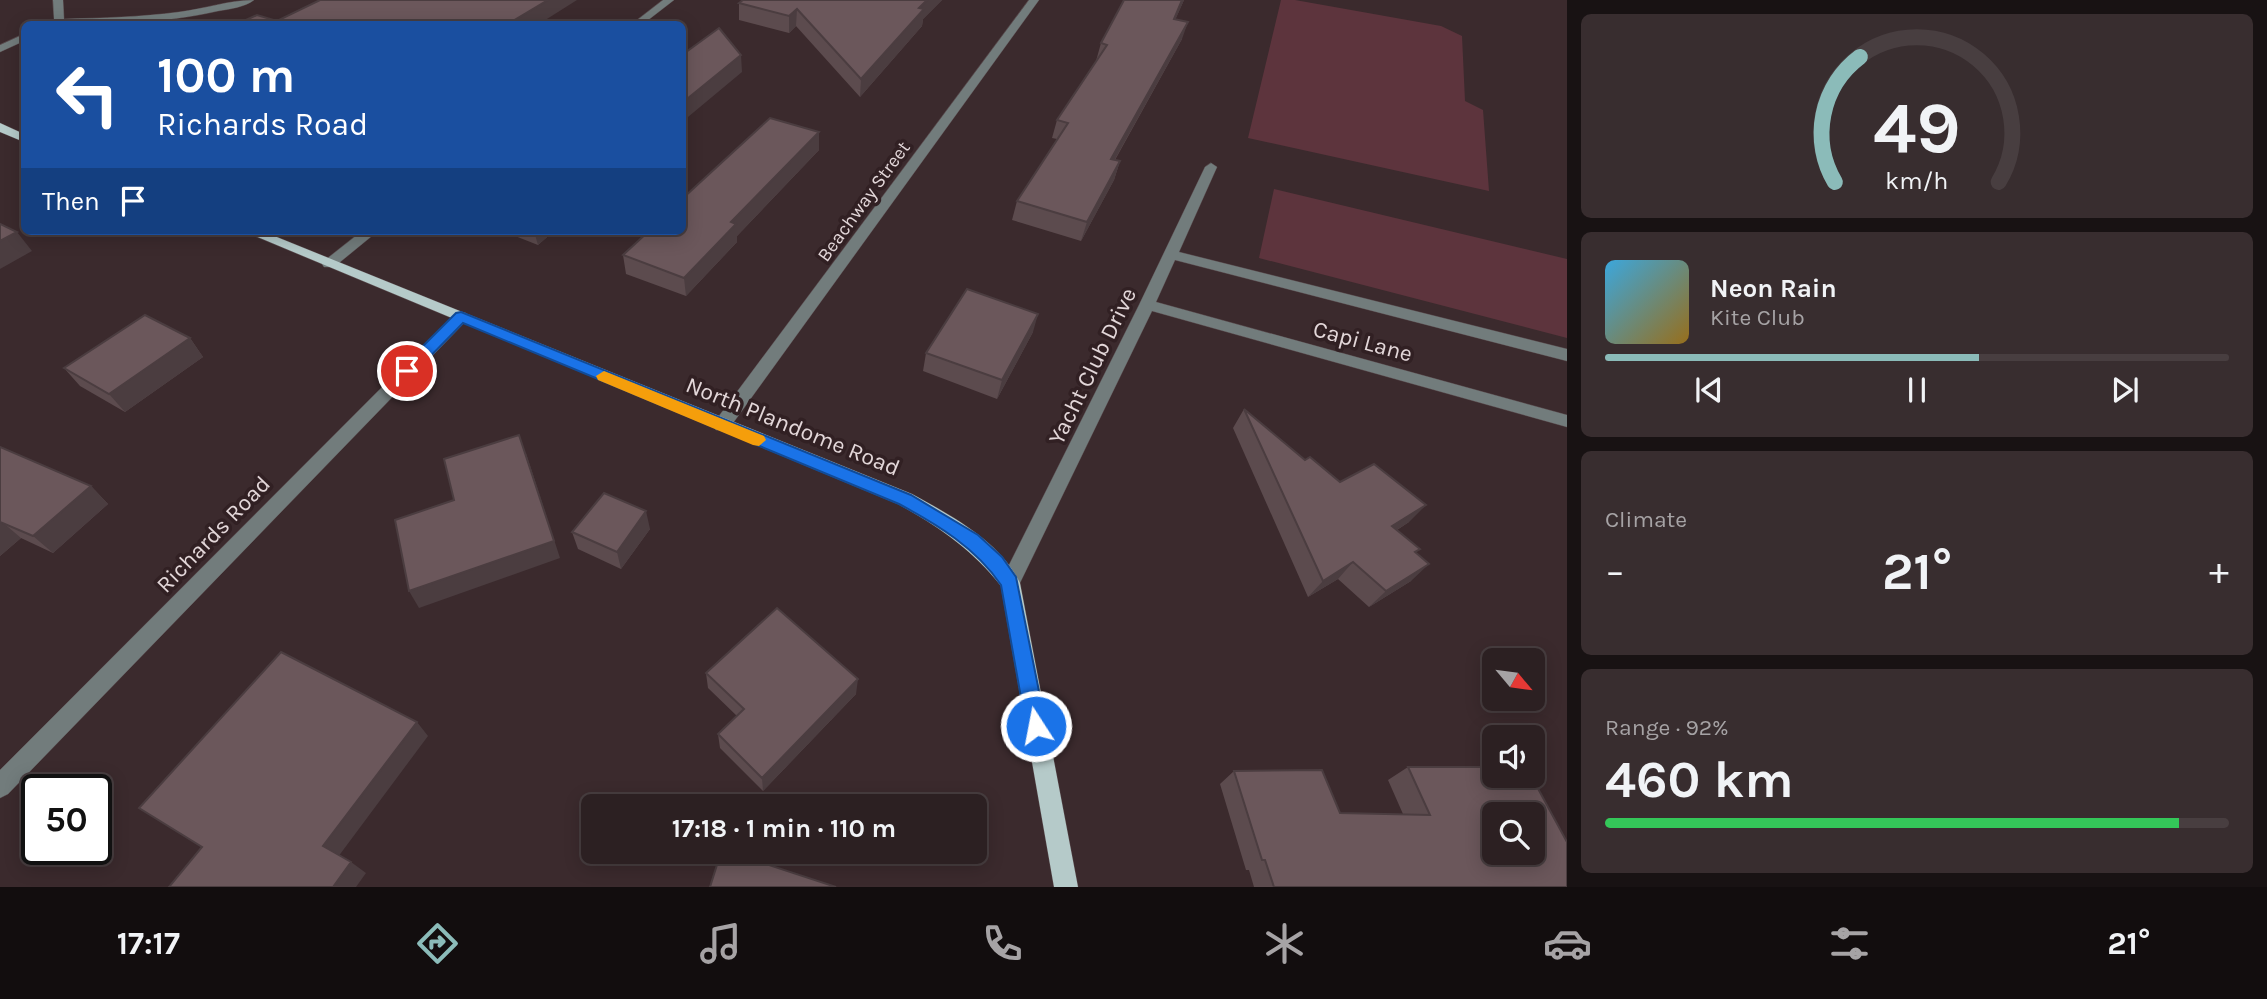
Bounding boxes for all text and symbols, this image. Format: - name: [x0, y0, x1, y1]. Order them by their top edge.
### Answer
- text: 100 m: [157, 47, 295, 104]
- icon: left: [42, 49, 133, 140]
- text: 49: [1873, 86, 1961, 171]
- text: Richards Road: [157, 106, 368, 143]
- street label: Beachway Street: [813, 137, 915, 266]
- text: km/h: [1885, 166, 1949, 195]
- icon: arrive: [114, 182, 152, 220]
- text: Then: [42, 186, 100, 217]
- text: Neon Rain: [1710, 273, 1837, 304]
- street label: Yacht Club Drive: [1043, 283, 1142, 449]
- text: Kite Club: [1710, 304, 1805, 331]
- street label: Capi Lane: [1310, 315, 1415, 368]
- pin: [377, 341, 437, 401]
- icon: arrive: [388, 352, 426, 390]
- street label: North Plandome Road: [682, 371, 904, 482]
- icon: previous: [1690, 371, 1728, 409]
- icon: pause: [1898, 371, 1936, 409]
- icon: next: [2106, 371, 2144, 409]
- street label: Richards Road: [151, 470, 276, 598]
- text: Climate: [1605, 506, 1687, 533]
- text: 21°: [1882, 541, 1952, 602]
- text: −: [1605, 549, 1625, 594]
- text: +: [2209, 549, 2229, 594]
- north arrow: [1482, 648, 1545, 710]
- map controls: [1482, 648, 1545, 865]
- position arrow: [999, 689, 1073, 763]
- text: Range · 92%: [1605, 714, 1729, 741]
- button: sound: [1482, 725, 1545, 788]
- text: 460 km: [1605, 749, 1794, 810]
- speed limit sign: 50: [21, 774, 112, 865]
- button: search: [1482, 802, 1545, 865]
- text: 17:18 · 1 min · 110 m: [672, 813, 896, 844]
- icon: directions: [413, 919, 462, 968]
- icon: music: [696, 919, 745, 968]
- icon: phone: [978, 919, 1027, 968]
- icon: climate: [1260, 919, 1309, 968]
- icon: car: [1543, 919, 1592, 968]
- icon: filters: [1825, 919, 1874, 968]
- text: 17:17: [117, 925, 180, 962]
- text: 21°: [2107, 925, 2150, 962]

